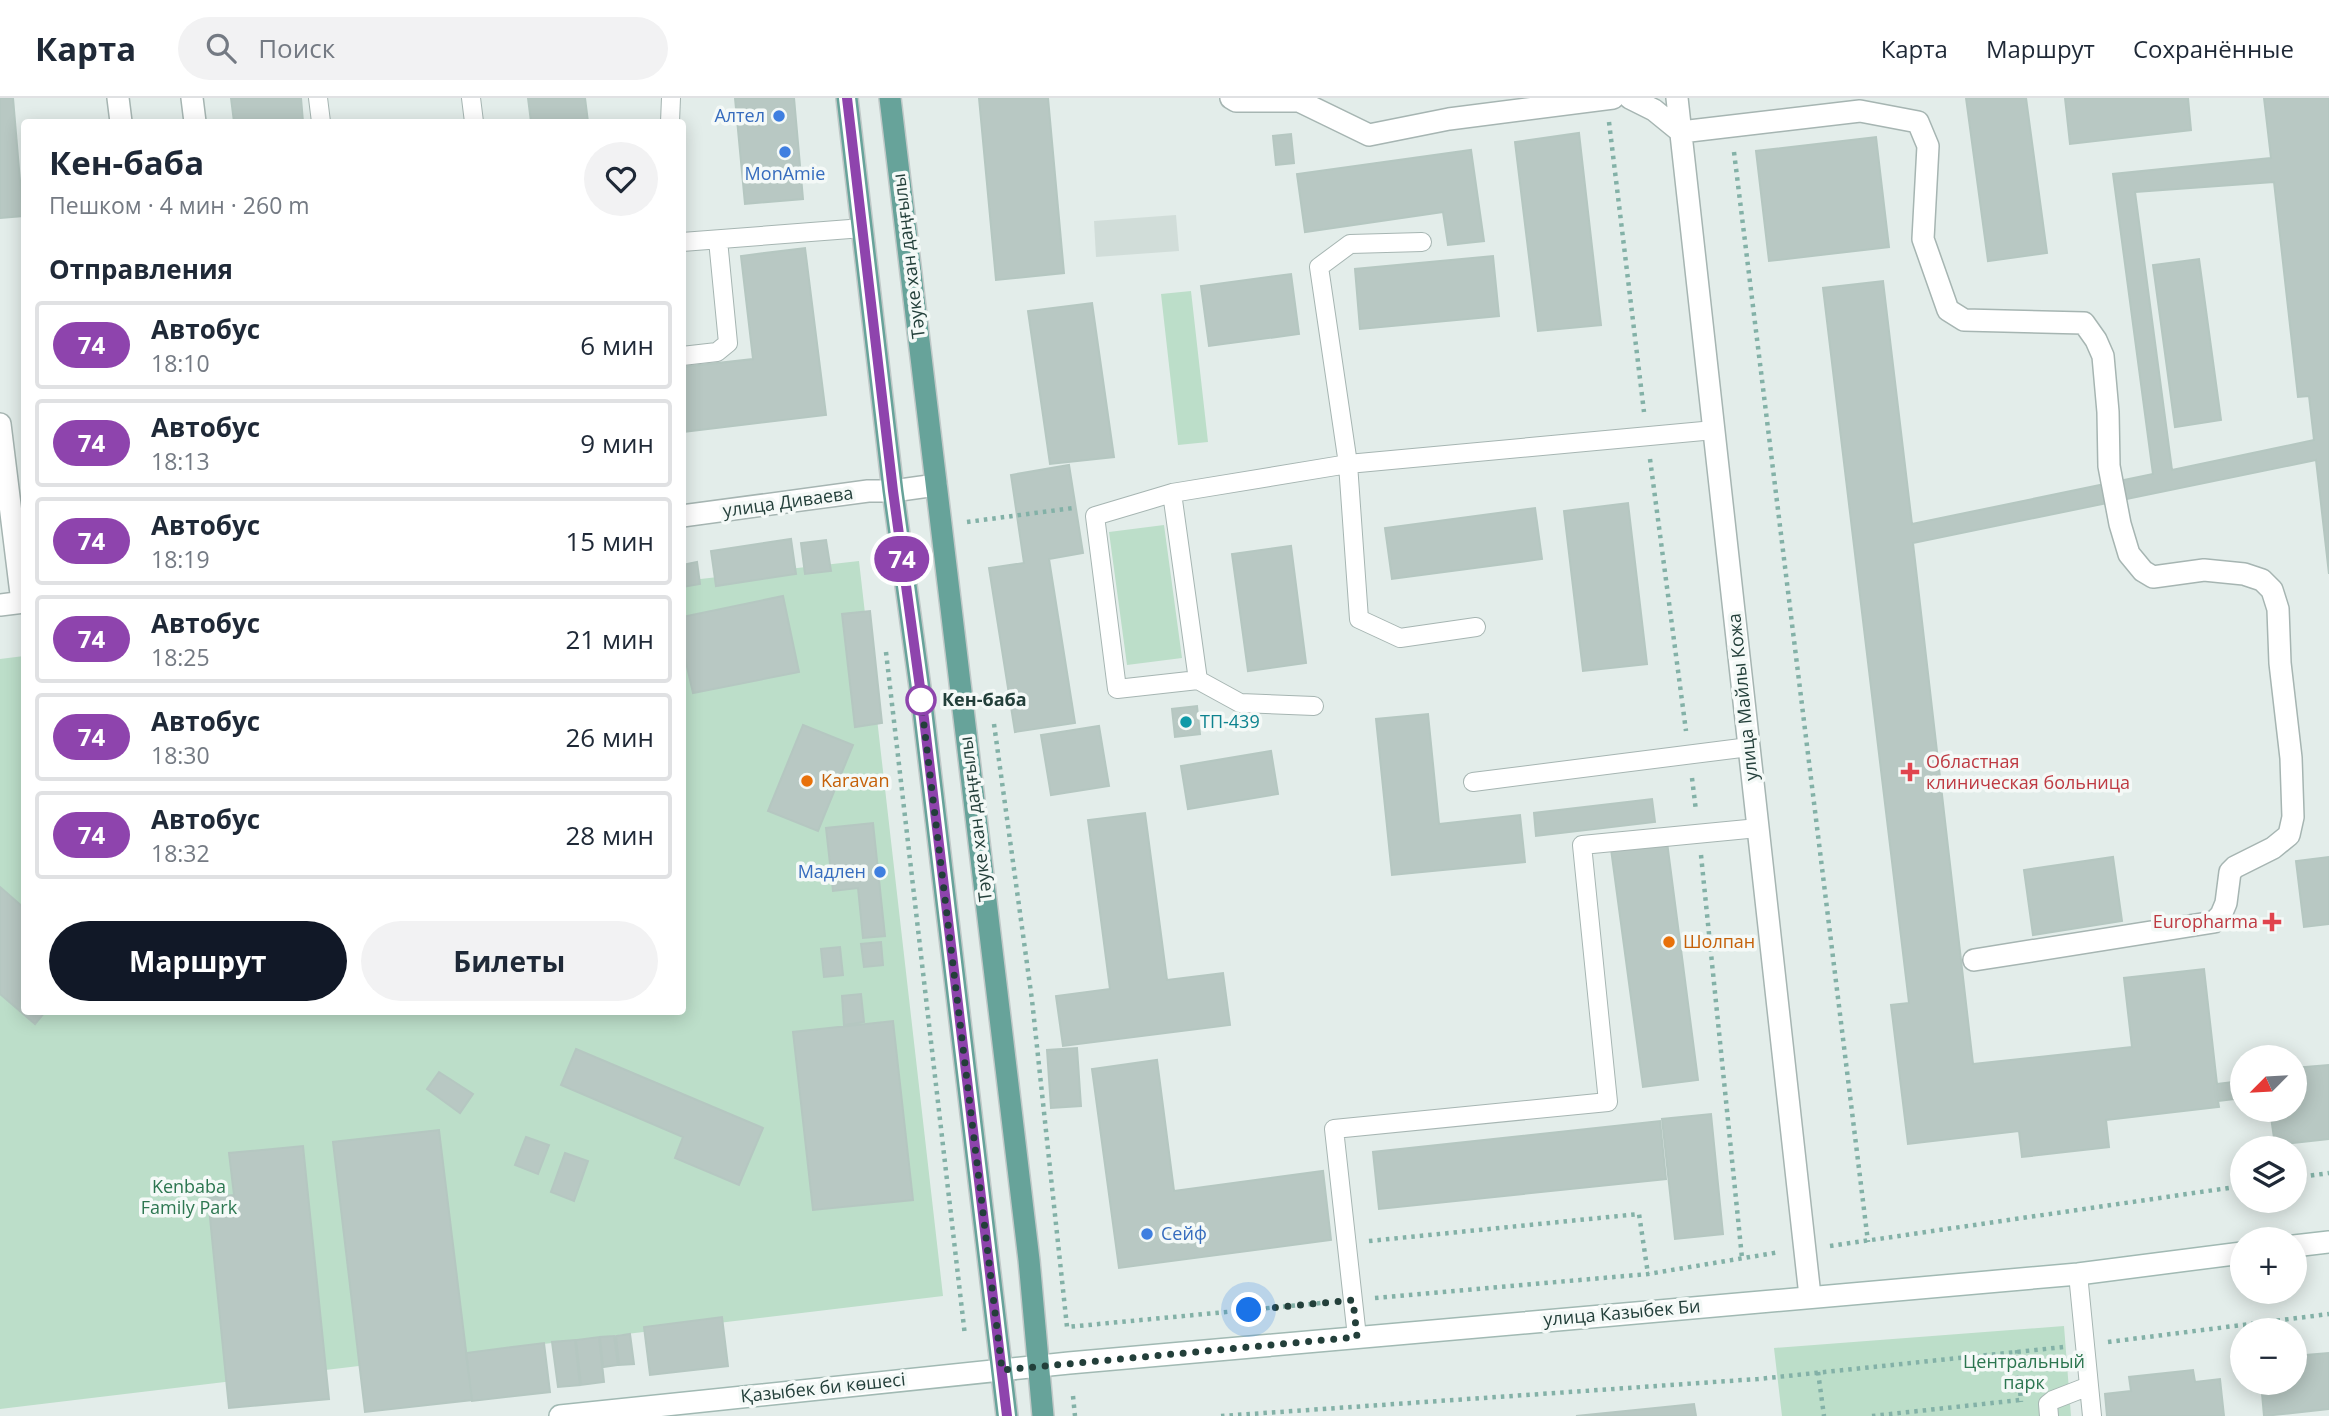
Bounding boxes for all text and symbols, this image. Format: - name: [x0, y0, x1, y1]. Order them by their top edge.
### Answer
- search box: [178, 17, 668, 80]
- text: Карта: [35, 26, 136, 71]
- icon: search: [202, 29, 240, 67]
- text: Поиск: [258, 30, 335, 66]
- text: Карта: [1881, 32, 1948, 65]
- text: Маршрут: [1986, 32, 2095, 65]
- text: Сохранённые: [2133, 32, 2294, 65]
- place label: Алтел: [714, 103, 765, 127]
- marker: Алтел: [771, 108, 787, 124]
- text: Кен-баба: [49, 140, 204, 185]
- button: heart: [584, 142, 658, 216]
- marker: MonAmie: [777, 144, 793, 160]
- place label: MonAmie: [745, 161, 825, 185]
- street label: Тәуке хан даңғылы: [886, 172, 930, 340]
- text: Пешком · 4 мин · 260 m: [49, 189, 310, 221]
- text: Отправления: [49, 251, 233, 287]
- text: Автобус: [151, 311, 260, 347]
- text: 6 мин: [580, 327, 654, 363]
- text: 74: [78, 328, 105, 361]
- text: 18:10: [151, 347, 210, 379]
- text: Автобус: [151, 409, 260, 445]
- text: 9 мин: [580, 425, 654, 461]
- text: 74: [78, 426, 105, 459]
- text: 18:13: [151, 445, 210, 477]
- street label: улица Диваева: [721, 480, 855, 522]
- text: Автобус: [151, 507, 260, 543]
- text: 15 мин: [565, 523, 654, 559]
- text: 74: [78, 524, 105, 557]
- line badge: 74: [870, 536, 934, 582]
- text: 74: [888, 542, 916, 575]
- text: 18:19: [151, 543, 210, 575]
- text: Автобус: [151, 605, 260, 641]
- street label: улица Майлы Кожа: [1721, 612, 1763, 782]
- text: 21 мин: [565, 621, 654, 657]
- text: 74: [78, 622, 105, 655]
- text: 18:25: [151, 641, 210, 673]
- marker: Кен-баба: [906, 685, 936, 715]
- place label: Кен-баба: [942, 687, 1027, 711]
- text: Автобус: [151, 703, 260, 739]
- place label: ТП-439: [1200, 709, 1260, 733]
- marker: ТП-439: [1178, 714, 1194, 730]
- text: 26 мин: [565, 719, 654, 755]
- text: 74: [78, 720, 105, 753]
- street label: Тәуке хан даңғылы: [953, 735, 997, 903]
- text: 18:30: [151, 739, 210, 771]
- place label: Областная клиническая больница: [1926, 749, 2130, 794]
- marker: Областная клиническая больница: [1900, 762, 1920, 782]
- place label: Karavan: [821, 768, 889, 792]
- marker: Karavan: [799, 773, 815, 789]
- text: Автобус: [151, 801, 260, 837]
- text: 28 мин: [565, 817, 654, 853]
- text: 74: [78, 818, 105, 851]
- text: 18:32: [151, 837, 210, 869]
- place label: Мадлен: [798, 859, 866, 883]
- marker: Мадлен: [872, 864, 888, 880]
- place label: Europharma: [2153, 909, 2258, 933]
- marker: Europharma: [2264, 914, 2280, 930]
- button: Маршрут: [49, 921, 347, 1001]
- button: Билеты: [361, 921, 658, 1001]
- place label: Шолпан: [1683, 929, 1755, 953]
- marker: Шолпан: [1661, 934, 1677, 950]
- north arrow: [2230, 1045, 2306, 1122]
- map controls: [2230, 1045, 2307, 1395]
- button: layers: [2230, 1136, 2307, 1213]
- park label: Kenbaba Family Park: [141, 1174, 238, 1219]
- place label: Сейф: [1161, 1221, 1207, 1245]
- marker: Сейф: [1139, 1226, 1155, 1242]
- button: +: [2230, 1227, 2307, 1304]
- your location: [1231, 1292, 1266, 1327]
- street label: улица Казыбек Би: [1542, 1293, 1701, 1331]
- button: −: [2230, 1318, 2307, 1395]
- park label: Центральный парк: [1963, 1349, 2085, 1394]
- street label: Қазыбек би көшесі: [739, 1366, 906, 1408]

